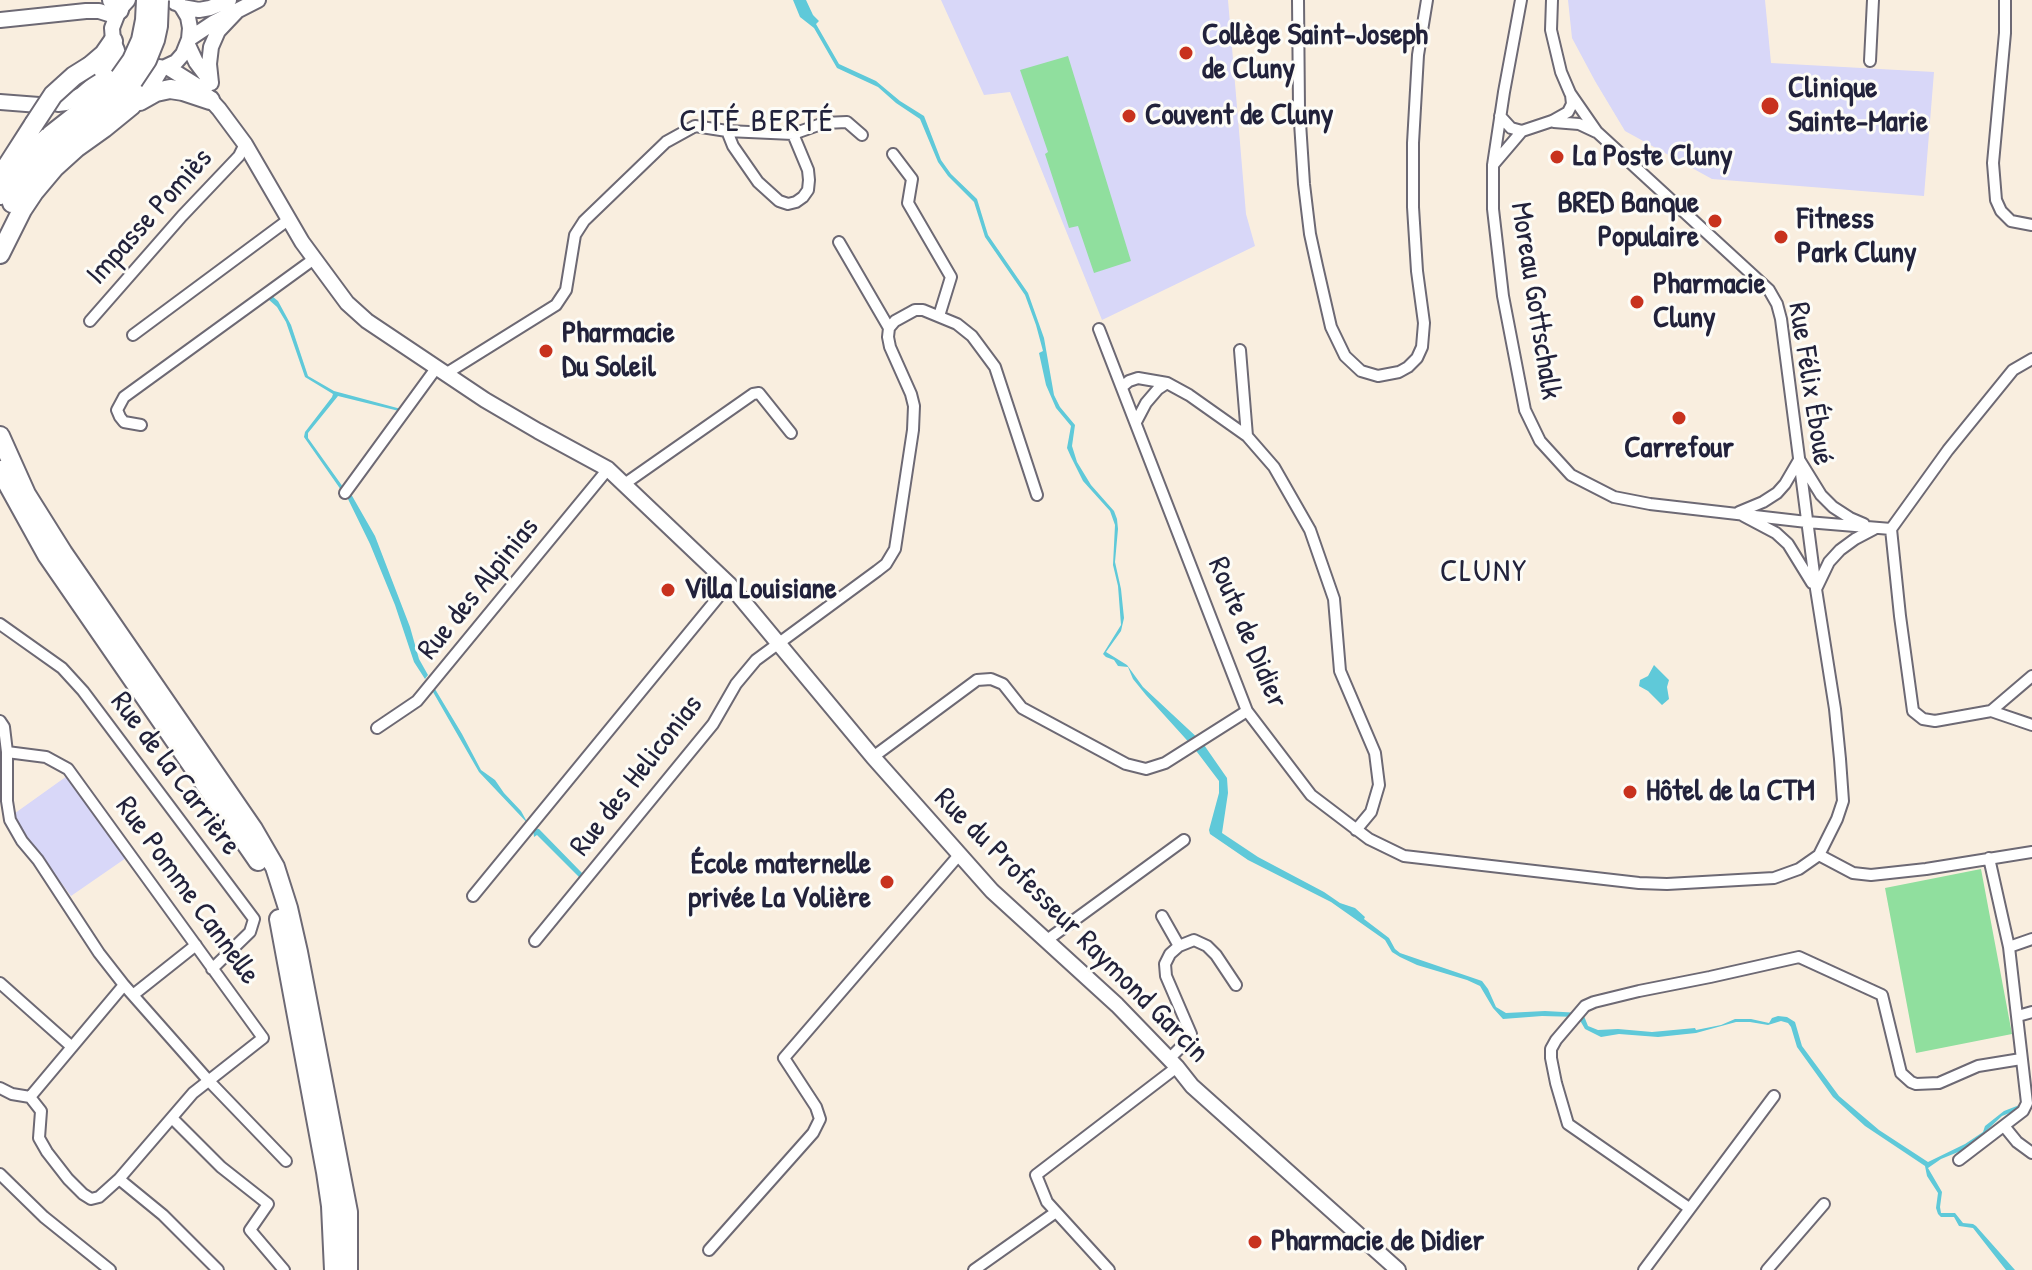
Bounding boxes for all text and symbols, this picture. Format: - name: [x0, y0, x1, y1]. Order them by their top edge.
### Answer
- place label: Collège Saint-Joseph de Cluny: [1202, 18, 1428, 88]
- marker: Collège Saint-Joseph de Cluny: [1177, 44, 1195, 62]
- place label: Clinique Sainte-Marie: [1788, 71, 1928, 142]
- marker: Clinique Sainte-Marie: [1759, 95, 1781, 117]
- place label: Couvent de Cluny: [1145, 98, 1333, 134]
- district label: CITÉ BERTÉ: [679, 103, 835, 141]
- marker: Couvent de Cluny: [1120, 107, 1138, 125]
- place label: La Poste Cluny: [1573, 139, 1733, 175]
- street label: Impasse Pomiès: [79, 141, 221, 293]
- marker: La Poste Cluny: [1548, 148, 1566, 166]
- place label: BRED Banque Populaire: [1557, 186, 1699, 256]
- street label: Moreau Gottschalk: [1502, 200, 1568, 402]
- place label: Fitness Park Cluny: [1797, 202, 1917, 272]
- marker: BRED Banque Populaire: [1706, 212, 1724, 230]
- marker: Fitness Park Cluny: [1772, 228, 1790, 246]
- place label: Pharmacie Cluny: [1653, 267, 1766, 338]
- marker: Pharmacie Cluny: [1628, 293, 1646, 311]
- street label: Rue Félix Éboué: [1779, 300, 1841, 468]
- place label: Pharmacie Du Soleil: [562, 316, 675, 386]
- marker: Pharmacie Du Soleil: [537, 342, 555, 360]
- marker: Carrefour: [1670, 409, 1688, 427]
- place label: Carrefour: [1624, 431, 1734, 467]
- street label: Rue des Alpinias: [411, 511, 547, 667]
- street label: Route de Didier: [1199, 552, 1295, 714]
- district label: CLUNY: [1440, 553, 1528, 591]
- place label: Villa Louisiane: [684, 572, 837, 608]
- marker: Villa Louisiane: [659, 581, 677, 599]
- street label: Rue de la Carrière: [102, 685, 248, 863]
- street label: Rue des Heliconias: [563, 688, 711, 864]
- place label: Hôtel de la CTM: [1646, 774, 1815, 810]
- street label: Rue du Professeur Raymond Garcin: [926, 781, 1216, 1071]
- marker: Hôtel de la CTM: [1621, 783, 1639, 801]
- street label: Rue Pomme Cannelle: [107, 790, 267, 992]
- place label: École maternelle privée La Volière: [688, 847, 871, 918]
- marker: École maternelle privée La Volière: [878, 873, 896, 891]
- place label: Pharmacie de Didier: [1271, 1224, 1484, 1260]
- marker: Pharmacie de Didier: [1246, 1233, 1264, 1251]

